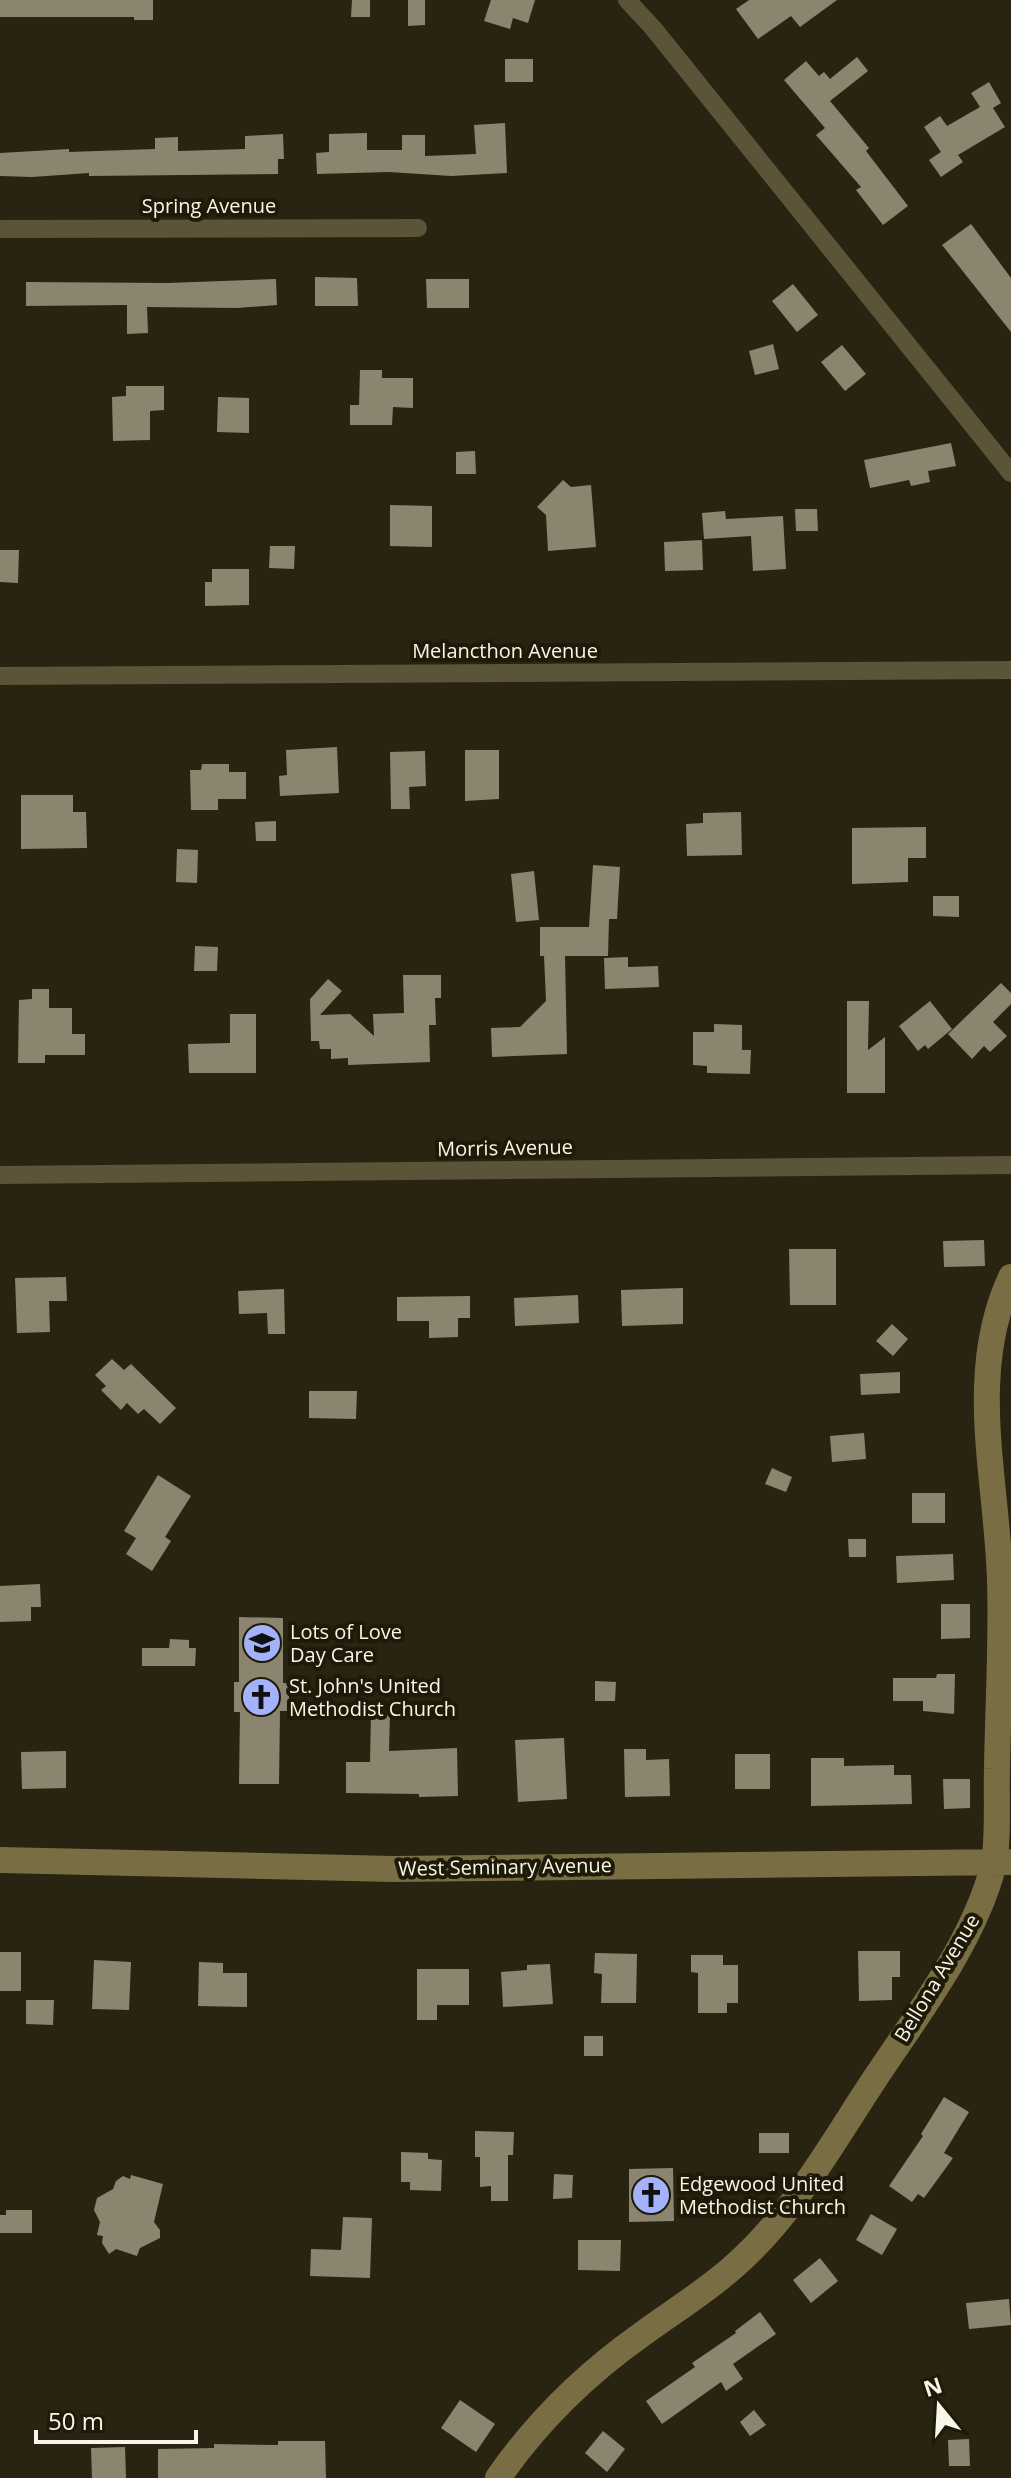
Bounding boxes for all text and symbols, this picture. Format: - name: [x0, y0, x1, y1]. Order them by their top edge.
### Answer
- street label: Spring Avenue: [142, 192, 276, 219]
- street label: Melancthon Avenue: [412, 637, 598, 664]
- street label: Morris Avenue: [437, 1133, 573, 1162]
- place label: Lots of Love Day Care: [290, 1618, 402, 1668]
- school or university icon: Lots of Love Day Care: [241, 1622, 283, 1664]
- place label: St. John's United Methodist Church: [289, 1672, 456, 1722]
- church icon: St. John's United Methodist Church: [240, 1676, 282, 1718]
- street label: West Seminary Avenue: [398, 1851, 612, 1882]
- street label: Bellona Avenue: [888, 1909, 985, 2047]
- place label: Edgewood United Methodist Church: [679, 2170, 846, 2220]
- church icon: Edgewood United Methodist Church: [630, 2174, 672, 2216]
- north arrow: [899, 2366, 979, 2446]
- text: N: [919, 2369, 946, 2403]
- scale bar: [36, 2394, 196, 2444]
- text: 50 m: [48, 2404, 104, 2437]

